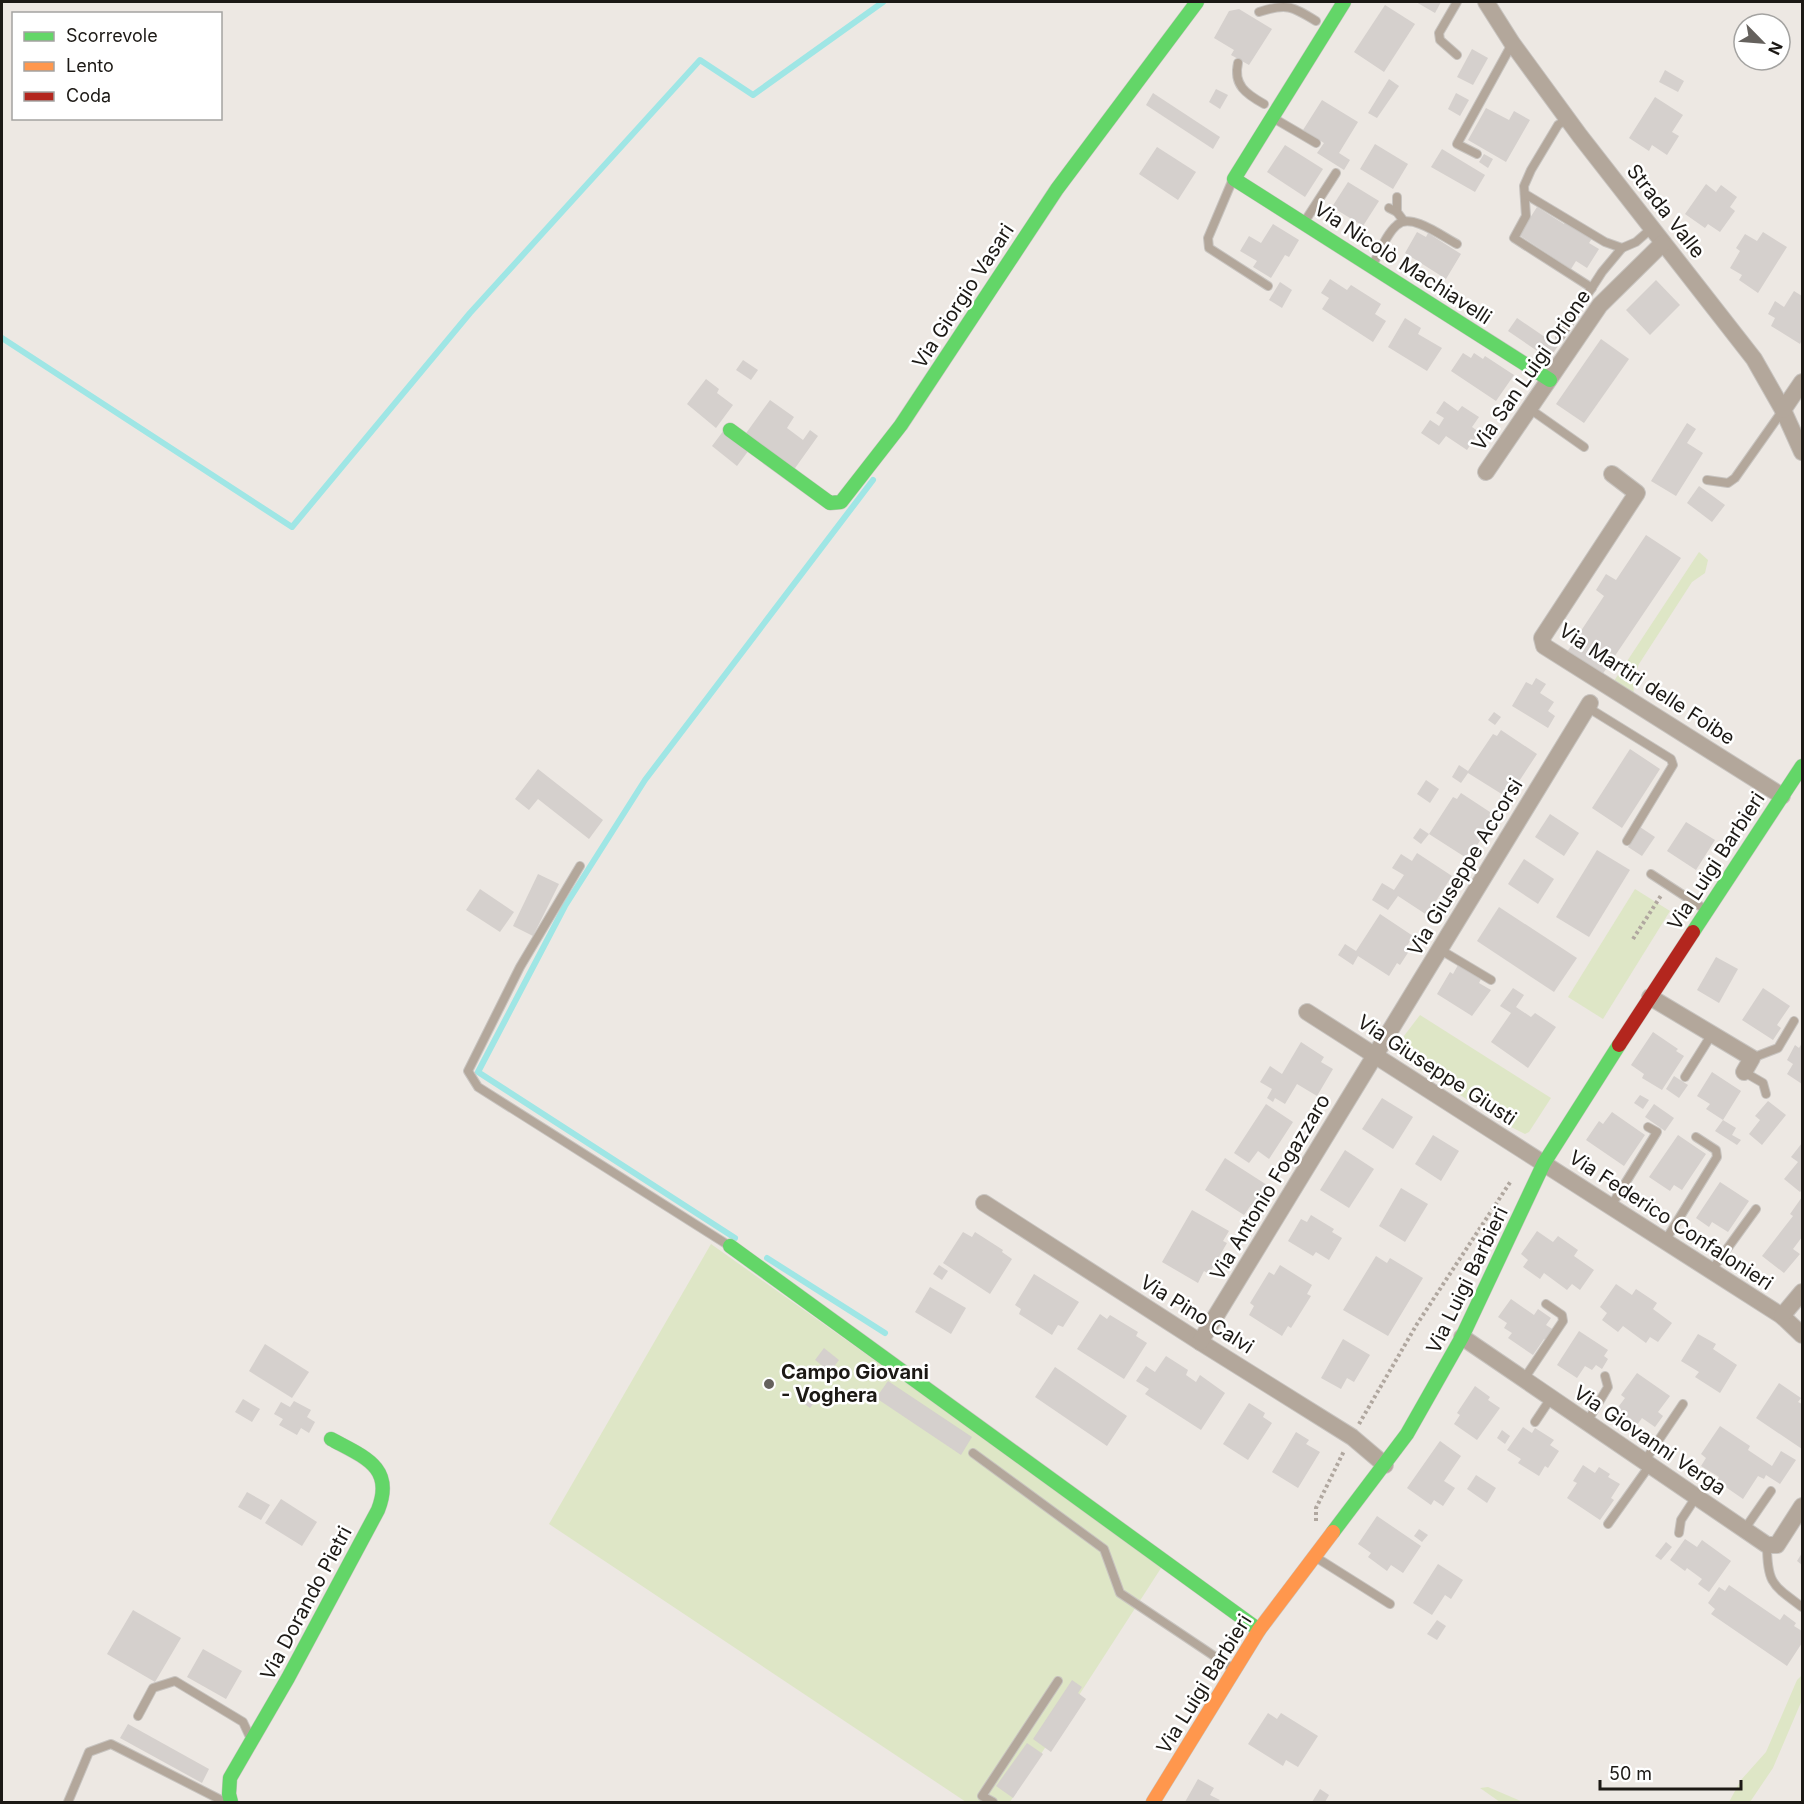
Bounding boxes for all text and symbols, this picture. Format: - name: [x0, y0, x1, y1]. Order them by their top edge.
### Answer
- legend: [12, 12, 222, 120]
- north arrow: [1732, 12, 1792, 72]
- text: Scorrevole: [66, 25, 158, 46]
- text: N: [1764, 39, 1787, 58]
- text: Lento: [66, 55, 114, 76]
- text: Coda: [66, 85, 111, 106]
- street label: Strada Valle: [1622, 159, 1710, 263]
- street label: Via Nicolò Machiavelli: [1310, 197, 1496, 329]
- street label: Via Giorgio Vasari: [907, 219, 1019, 373]
- street label: Via San Luigi Orione: [1466, 285, 1596, 455]
- street label: Via Martiri delle Foibe: [1555, 618, 1739, 750]
- street label: Via Giuseppe Accorsi: [1403, 774, 1527, 960]
- street label: Via Luigi Barbieri: [1662, 787, 1770, 935]
- street label: Via Giuseppe Giusti: [1353, 1010, 1521, 1130]
- street label: Via Antonio Fogazzaro: [1205, 1090, 1335, 1284]
- street label: Via Federico Confalonieri: [1564, 1145, 1778, 1295]
- street label: Via Luigi Barbieri: [1421, 1203, 1513, 1357]
- street label: Via Pino Calvi: [1136, 1270, 1258, 1358]
- place label: Campo Giovani - Voghera: [781, 1360, 929, 1407]
- marker: Campo Giovani - Voghera: [762, 1377, 776, 1391]
- street label: Via Giovanni Verga: [1569, 1380, 1731, 1500]
- street label: Via Dorando Pietri: [255, 1522, 357, 1684]
- street label: Via Luigi Barbieri: [1151, 1610, 1257, 1758]
- scale bar: [1600, 1753, 1741, 1791]
- text: 50 m: [1609, 1763, 1652, 1784]

